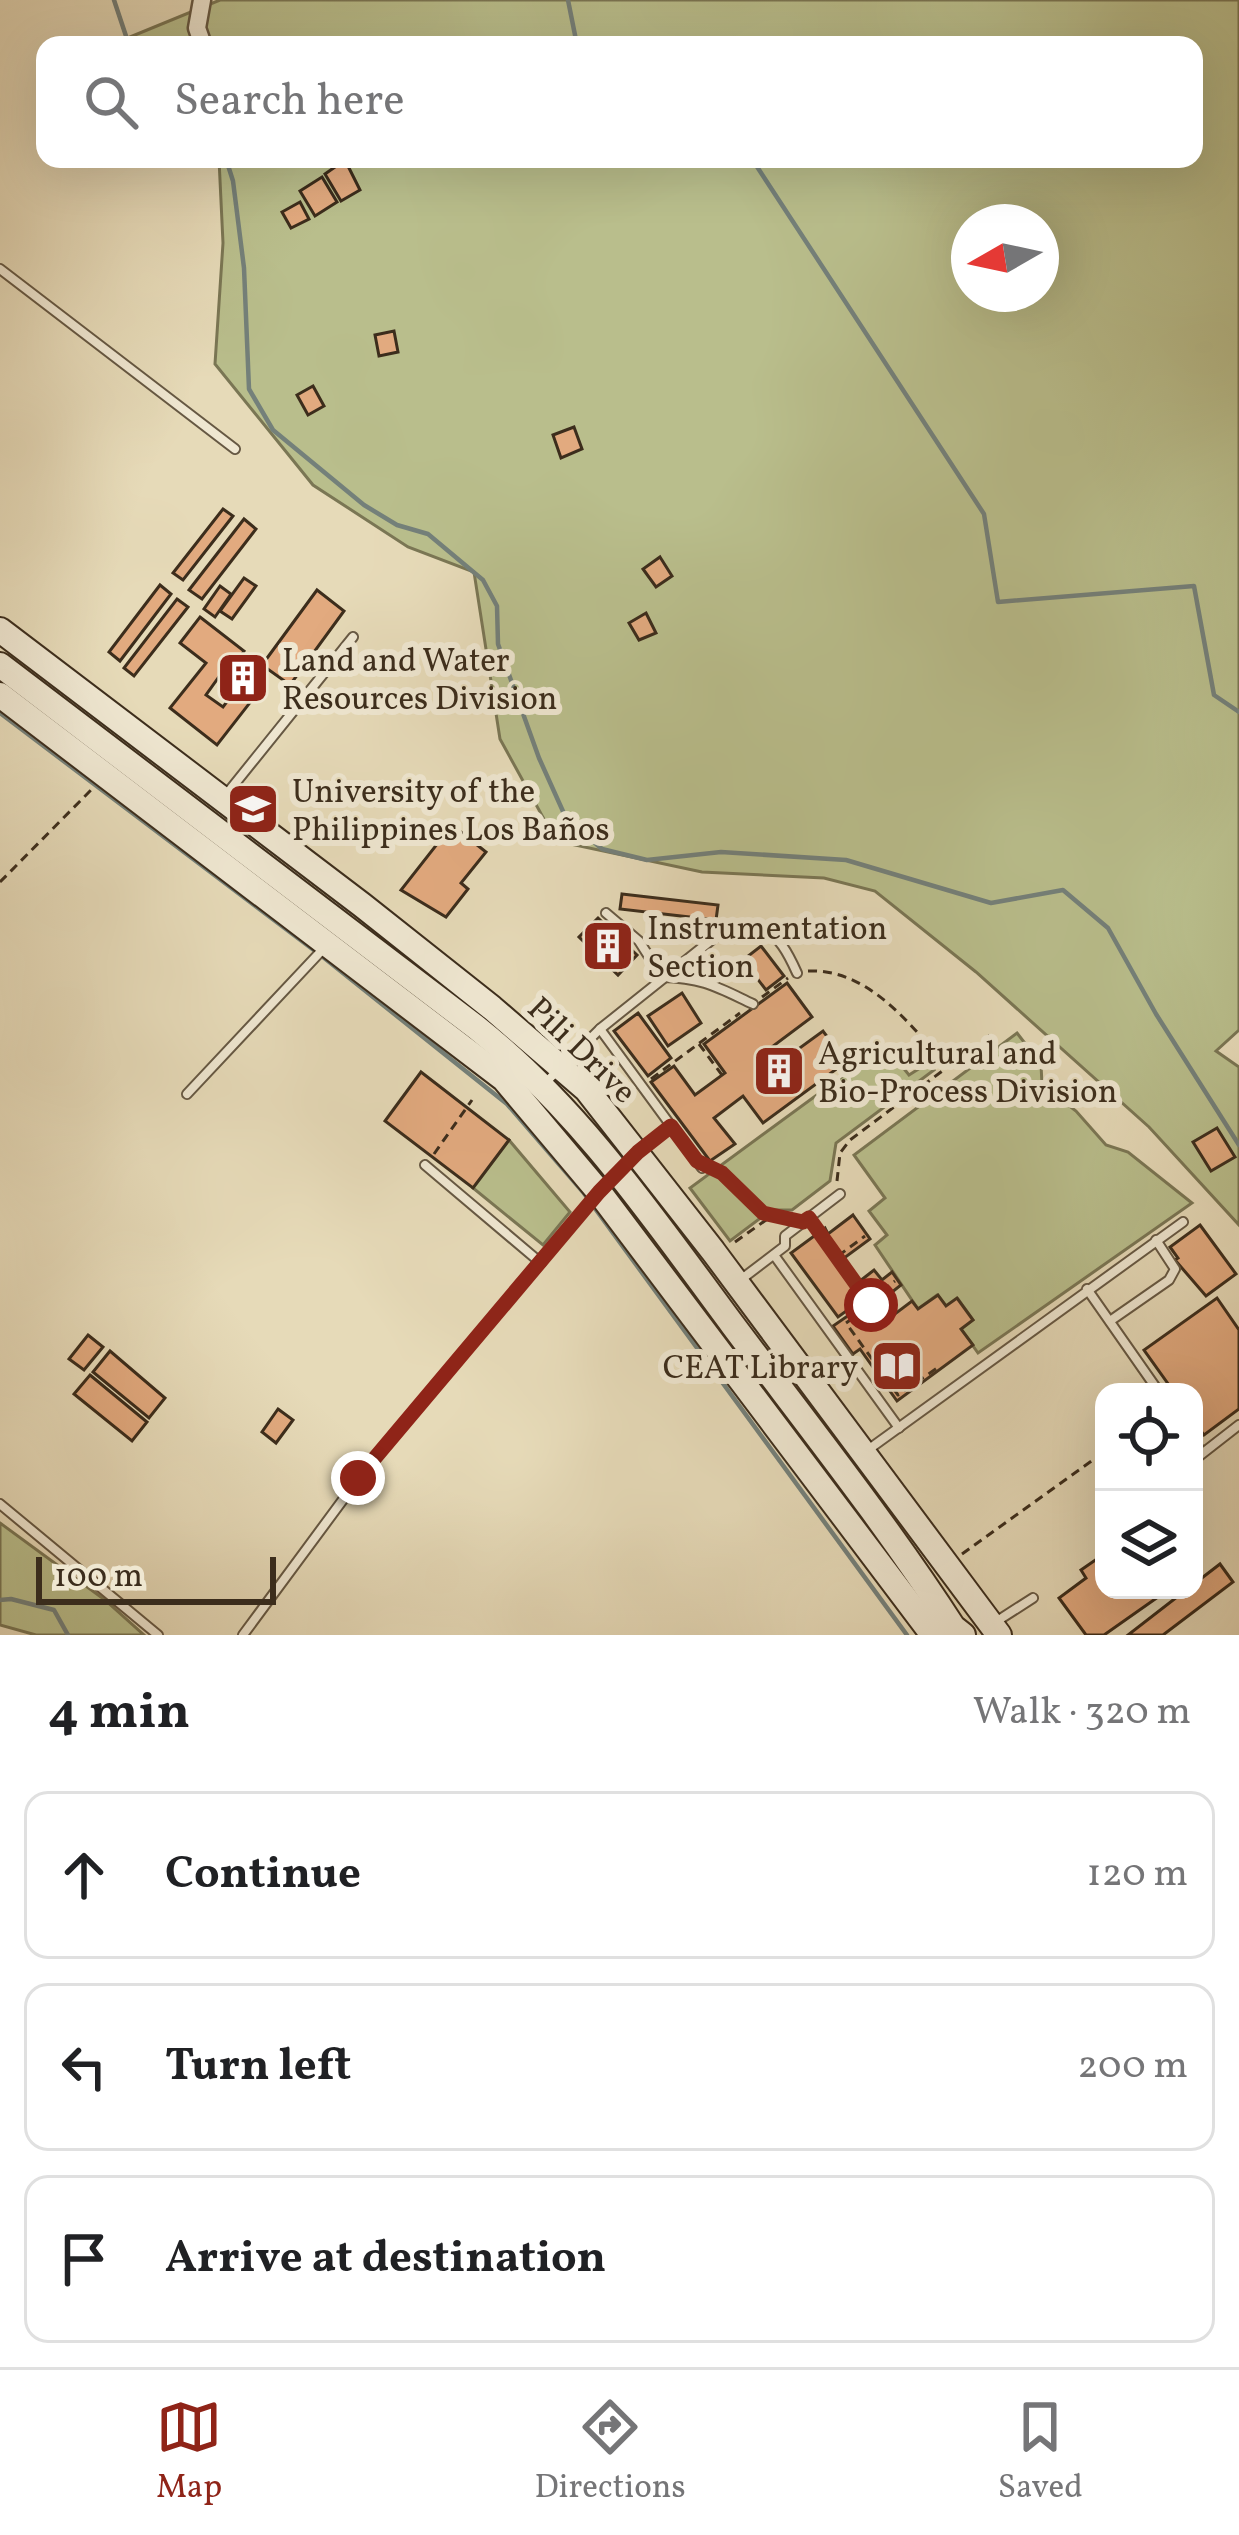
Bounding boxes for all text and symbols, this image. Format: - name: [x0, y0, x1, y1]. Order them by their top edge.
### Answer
- search box: [36, 36, 1203, 168]
- icon: search: [78, 69, 144, 135]
- text: Search here: [174, 71, 405, 134]
- north arrow: [951, 204, 1059, 312]
- place label: Land and Water Resources Division: [282, 640, 557, 724]
- building icon: Land and Water Resources Division: [215, 650, 271, 706]
- place label: University of the Philippines Los Baños: [292, 771, 610, 855]
- school or university icon: University of the Philippines Los Baños: [225, 781, 281, 837]
- place label: Instrumentation Section: [647, 908, 887, 992]
- building icon: Instrumentation Section: [580, 918, 636, 974]
- street label: Pili Drive: [515, 988, 645, 1116]
- place label: Agricultural and Bio-Process Division: [818, 1033, 1117, 1117]
- building icon: Agricultural and Bio-Process Division: [751, 1043, 807, 1099]
- route start: [844, 1278, 898, 1332]
- library icon: CEAT Library: [869, 1338, 925, 1394]
- place label: CEAT Library: [663, 1347, 858, 1393]
- map controls: [1095, 1383, 1203, 1599]
- button: locate: [1095, 1383, 1203, 1491]
- route end: [331, 1451, 385, 1505]
- button: layers: [1095, 1491, 1203, 1599]
- scale bar: [36, 1551, 276, 1604]
- text: 100 m: [54, 1555, 143, 1601]
- text: 4 min: [48, 1678, 190, 1749]
- text: Walk · 320 m: [973, 1686, 1191, 1740]
- icon: ahead: [51, 1842, 117, 1908]
- text: Continue: [165, 1844, 361, 1907]
- text: 120 m: [1087, 1848, 1188, 1902]
- icon: left: [51, 2034, 117, 2100]
- text: Turn left: [165, 2036, 351, 2099]
- text: 200 m: [1077, 2040, 1188, 2094]
- icon: arrive: [51, 2226, 117, 2292]
- text: Arrive at destination: [165, 2228, 606, 2291]
- tab: Map: [156, 2394, 222, 2512]
- tab: Directions: [534, 2394, 686, 2512]
- tab: Saved: [998, 2394, 1083, 2512]

